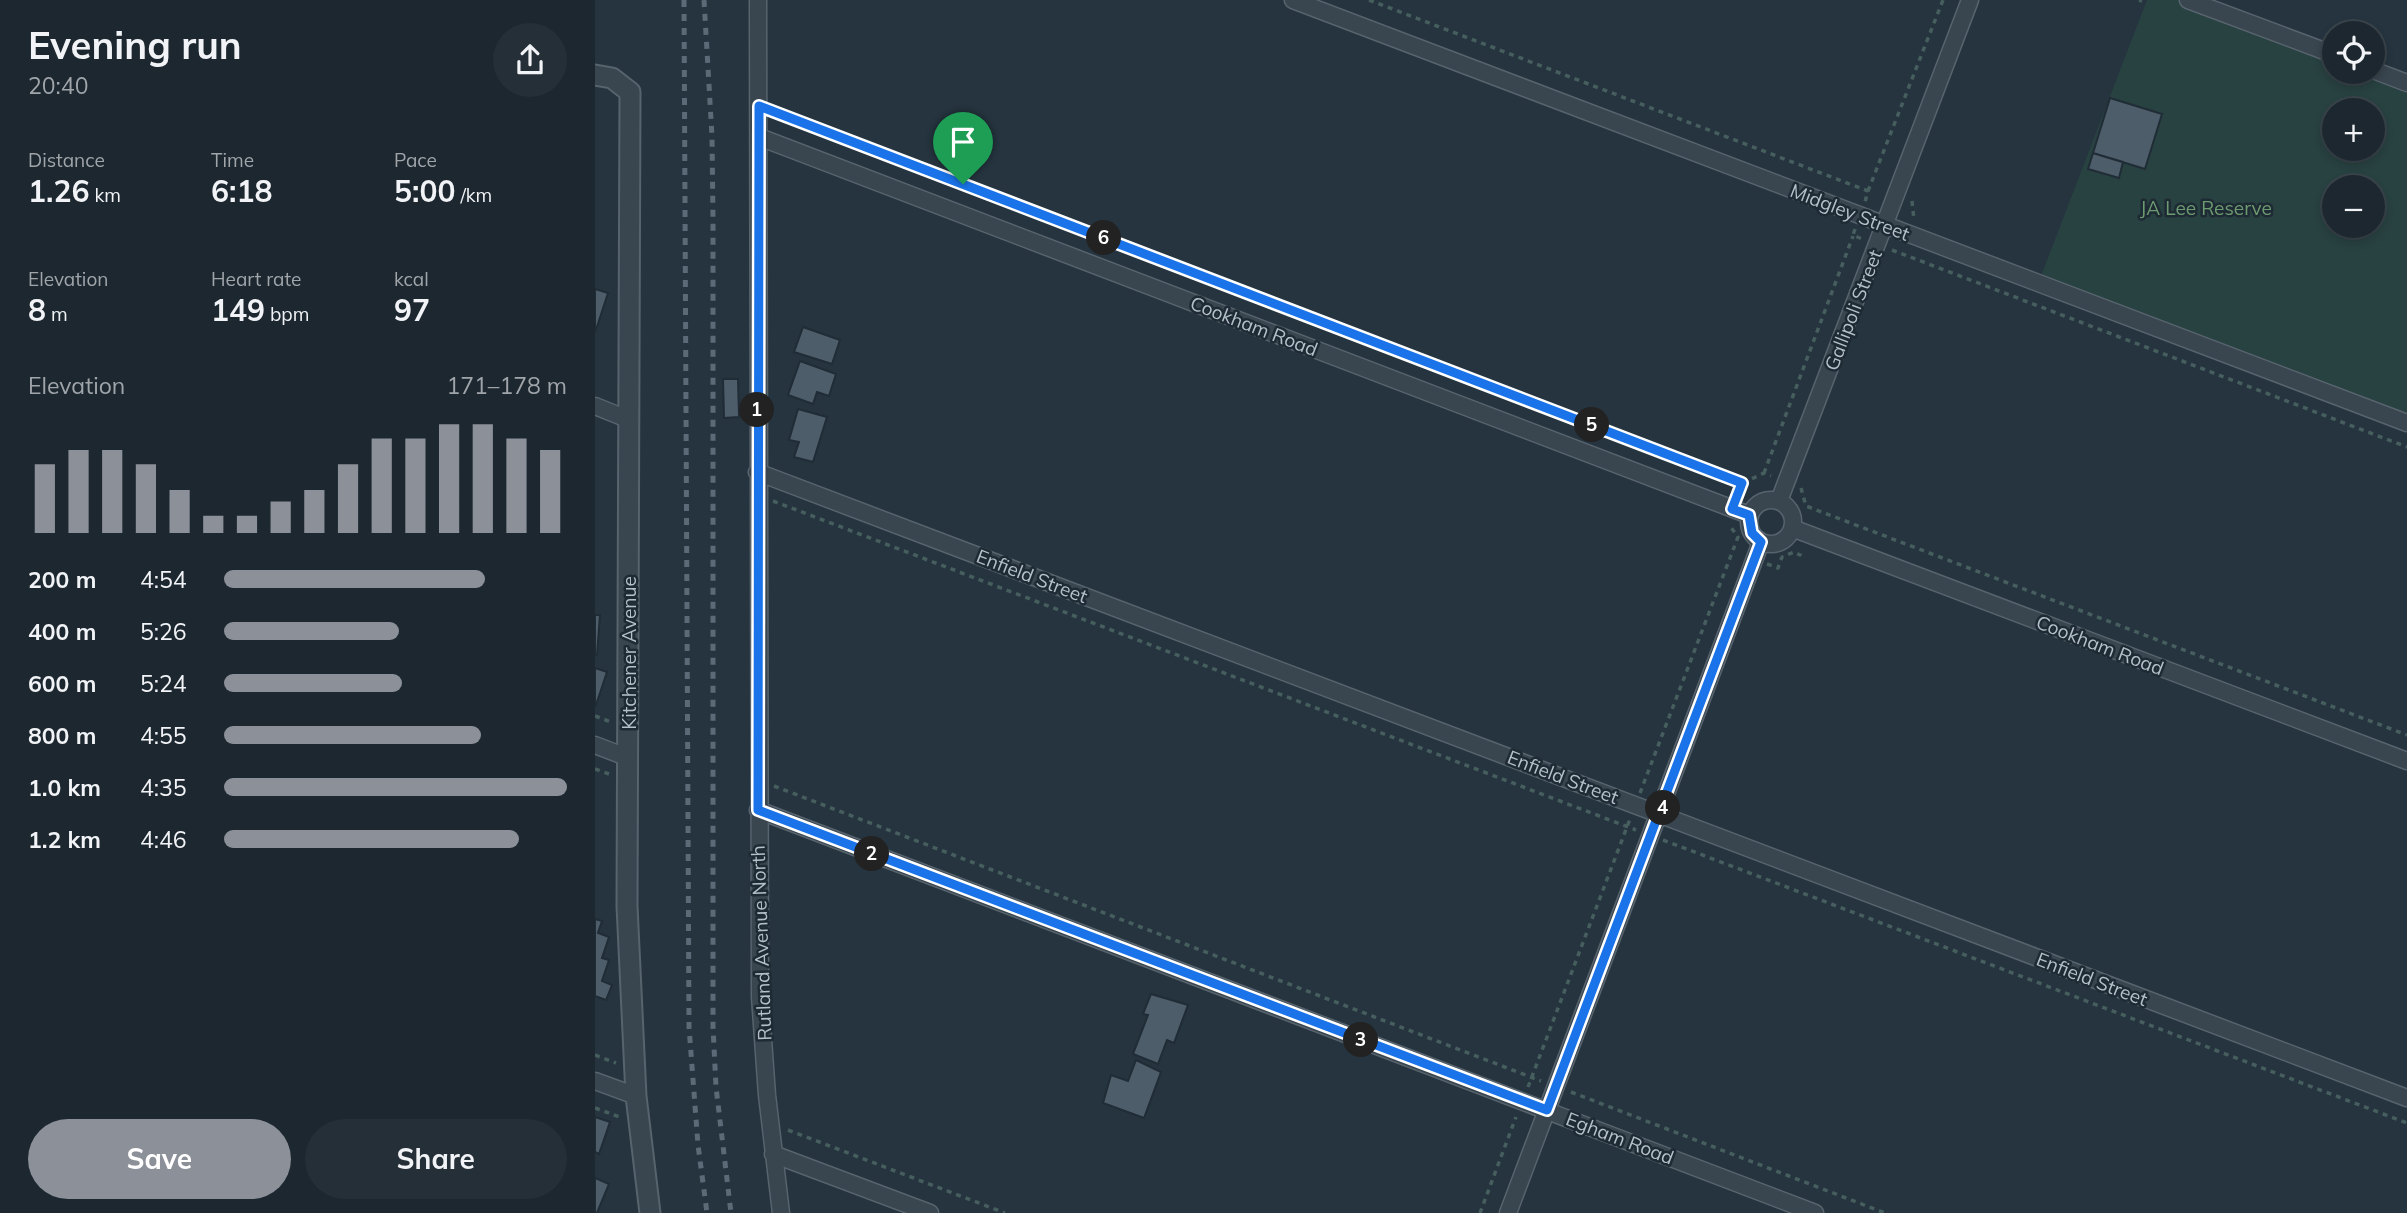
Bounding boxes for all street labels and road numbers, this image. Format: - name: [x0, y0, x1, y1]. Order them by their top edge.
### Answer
- street label: Midgley Street: [1787, 178, 1913, 246]
- street label: Gallipoli Street: [1819, 246, 1887, 374]
- street label: Cookham Road: [1187, 291, 1321, 361]
- street label: Enfield Street: [973, 544, 1091, 608]
- street label: Kitchener Avenue: [617, 576, 641, 730]
- street label: Cookham Road: [2033, 610, 2167, 680]
- street label: Enfield Street: [1504, 745, 1622, 809]
- street label: Rutland Avenue North: [746, 845, 776, 1041]
- street label: Enfield Street: [2033, 947, 2151, 1011]
- street label: Egham Road: [1563, 1106, 1677, 1170]

